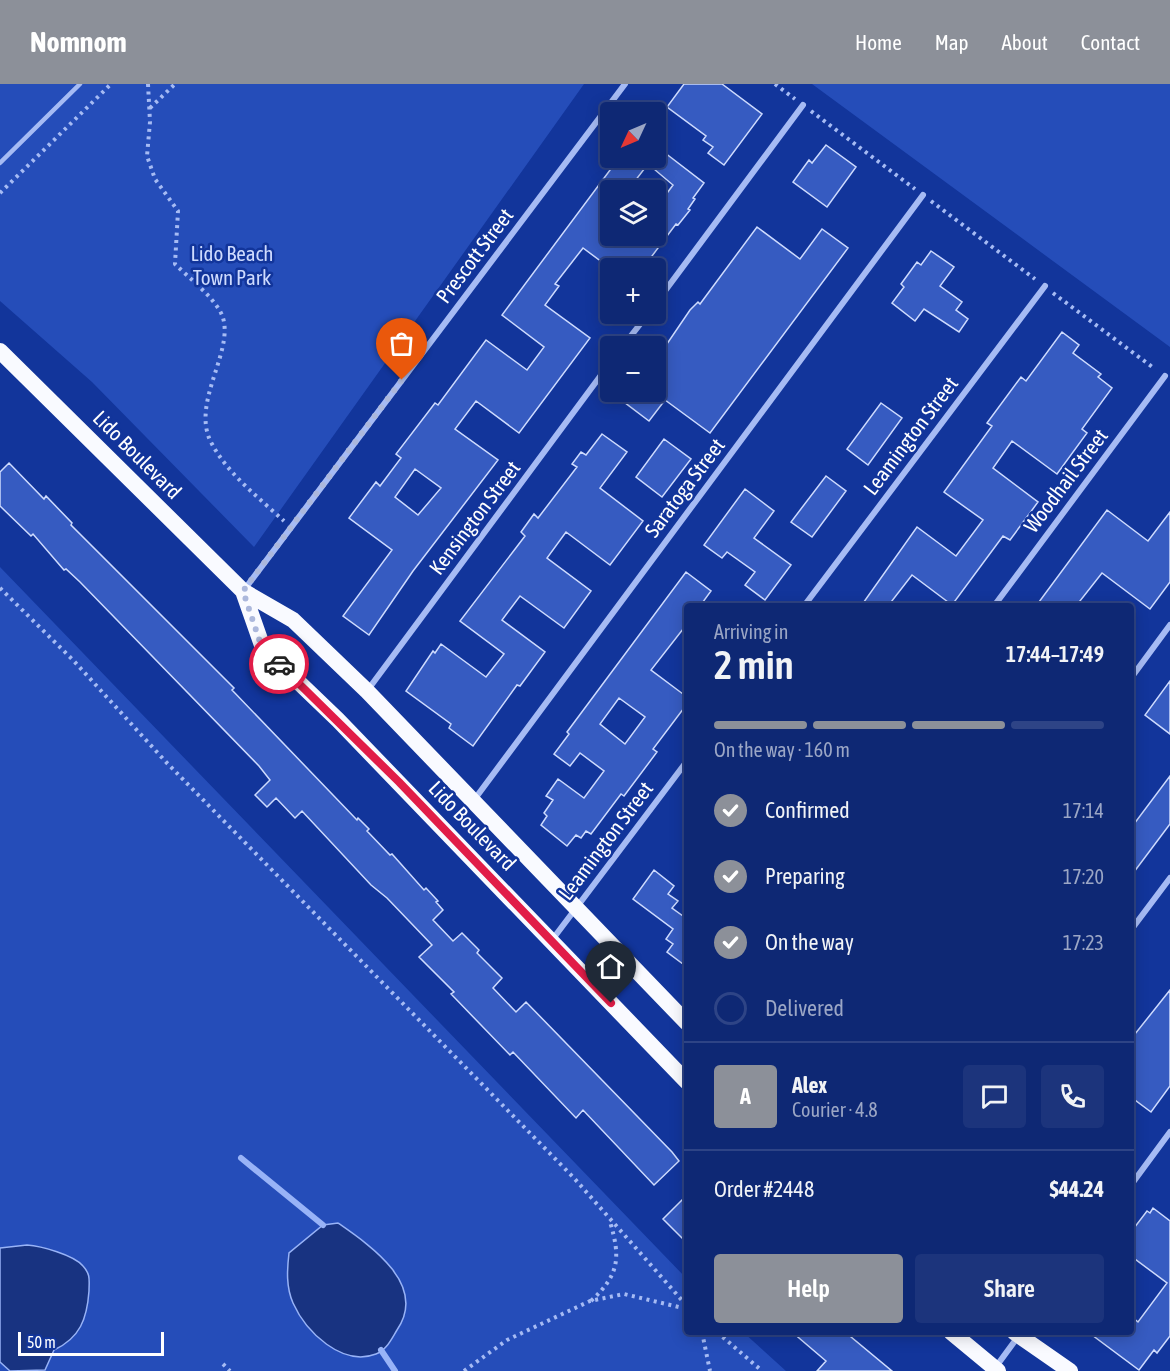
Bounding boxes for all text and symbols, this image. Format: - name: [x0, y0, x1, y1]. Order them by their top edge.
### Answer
- text: Nomnom: [30, 26, 127, 58]
- text: Home: [855, 30, 902, 54]
- text: Map: [935, 30, 969, 54]
- text: About: [1002, 30, 1048, 54]
- text: Contact: [1081, 30, 1140, 54]
- north arrow: [600, 102, 666, 168]
- map controls: [600, 102, 666, 402]
- button: layers: [600, 180, 666, 246]
- street label: Prescott Street: [431, 203, 518, 307]
- park label: Lido Beach Town Park: [191, 241, 273, 289]
- button: +: [600, 258, 666, 324]
- pin: [376, 318, 427, 380]
- icon: bag: [385, 327, 418, 360]
- button: −: [600, 336, 666, 402]
- street label: Leamington Street: [858, 372, 962, 499]
- street label: Lido Boulevard: [89, 405, 187, 503]
- street label: Woodhail Street: [1018, 424, 1112, 537]
- street label: Saratoga Street: [639, 433, 729, 541]
- street label: Kensington Street: [424, 456, 525, 579]
- text: Arriving in: [714, 620, 788, 643]
- courier: [249, 634, 309, 694]
- text: 17:44–17:49: [1006, 641, 1104, 667]
- text: 2 min: [714, 643, 794, 687]
- icon: car: [263, 648, 296, 681]
- text: On the way · 160 m: [714, 738, 850, 761]
- street label: Lido Boulevard: [424, 776, 521, 875]
- street label: Leamington Street: [553, 777, 657, 904]
- icon: check: [714, 794, 747, 827]
- text: Confirmed: [765, 797, 850, 823]
- text: 17:14: [1063, 799, 1104, 822]
- icon: check: [714, 860, 747, 893]
- text: Preparing: [765, 863, 845, 889]
- text: 17:20: [1063, 865, 1104, 888]
- icon: check: [714, 926, 747, 959]
- text: On the way: [765, 929, 854, 955]
- text: 17:23: [1063, 931, 1104, 954]
- pin: [585, 941, 636, 1003]
- icon: home: [594, 950, 627, 983]
- text: Delivered: [765, 995, 844, 1021]
- button: chat: [963, 1065, 1026, 1128]
- button: phone: [1041, 1065, 1104, 1128]
- text: Alex: [792, 1072, 827, 1098]
- text: A: [740, 1083, 751, 1109]
- text: Courier · 4.8: [792, 1098, 878, 1121]
- text: Order #2448: [714, 1176, 814, 1202]
- text: $44.24: [1049, 1176, 1104, 1202]
- button: Help: [714, 1254, 903, 1323]
- button: Share: [915, 1254, 1104, 1323]
- scale bar: [18, 1329, 164, 1356]
- text: 50 m: [27, 1333, 56, 1351]

